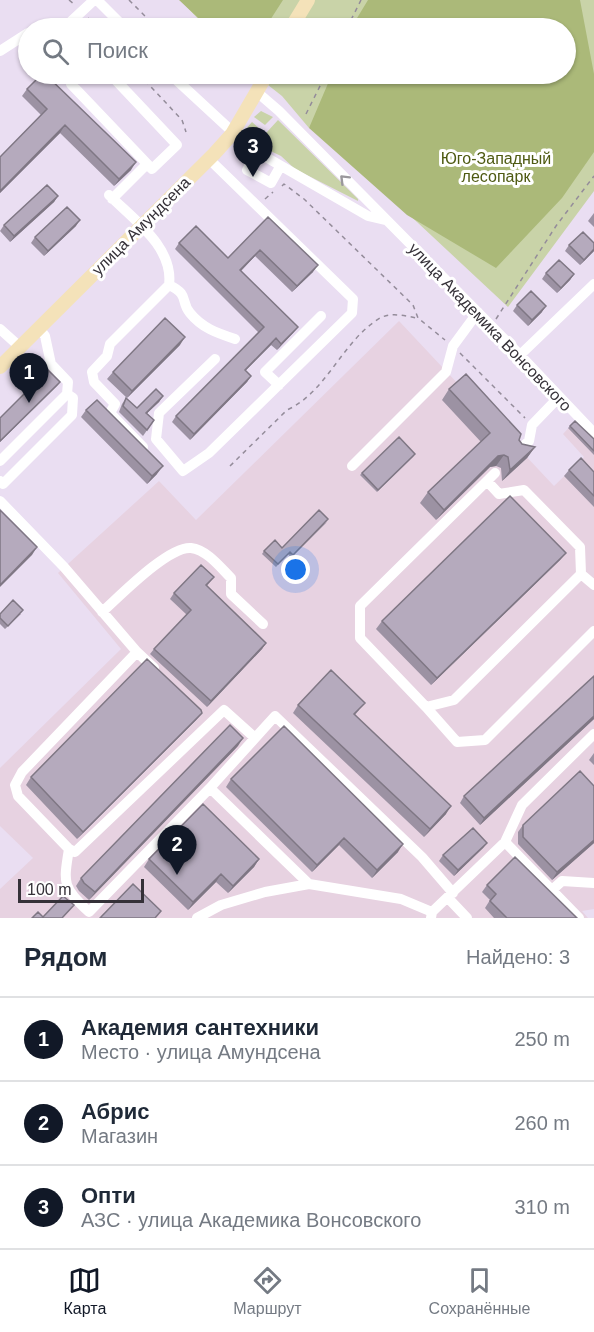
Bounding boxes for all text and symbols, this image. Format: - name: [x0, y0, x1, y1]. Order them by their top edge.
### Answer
- search box: [18, 18, 576, 84]
- icon: search: [39, 35, 72, 68]
- text: Поиск: [87, 38, 148, 63]
- pin: 3: [234, 128, 272, 177]
- park label: Юго-Западный лесопарк: [441, 150, 551, 185]
- street label: улица Амундсена: [89, 174, 193, 278]
- one-way arrow: [341, 175, 352, 186]
- street label: улица Академика Вонсовского: [405, 240, 575, 414]
- pin: 1: [9, 354, 48, 403]
- your location: [281, 555, 310, 584]
- pin: 2: [158, 826, 196, 875]
- scale bar: [18, 876, 144, 904]
- text: 100 m: [27, 881, 71, 898]
- text: Рядом: [24, 942, 107, 972]
- text: Найдено: 3: [466, 946, 570, 968]
- text: Академия сантехники: [81, 1015, 319, 1040]
- text: 1: [38, 1028, 49, 1050]
- text: 250 m: [514, 1028, 570, 1050]
- text: Место · улица Амундсена: [81, 1041, 321, 1063]
- text: Абрис: [81, 1099, 149, 1124]
- text: 2: [38, 1112, 49, 1134]
- text: 260 m: [514, 1112, 570, 1134]
- text: Магазин: [81, 1125, 158, 1147]
- text: Опти: [81, 1183, 136, 1208]
- text: 3: [38, 1196, 49, 1218]
- text: 310 m: [514, 1196, 570, 1218]
- text: АЗС · улица Академика Вонсовского: [81, 1209, 421, 1231]
- tab: Карта: [64, 1264, 106, 1318]
- tab: Маршрут: [233, 1264, 302, 1318]
- tab: Сохранённые: [429, 1264, 530, 1318]

